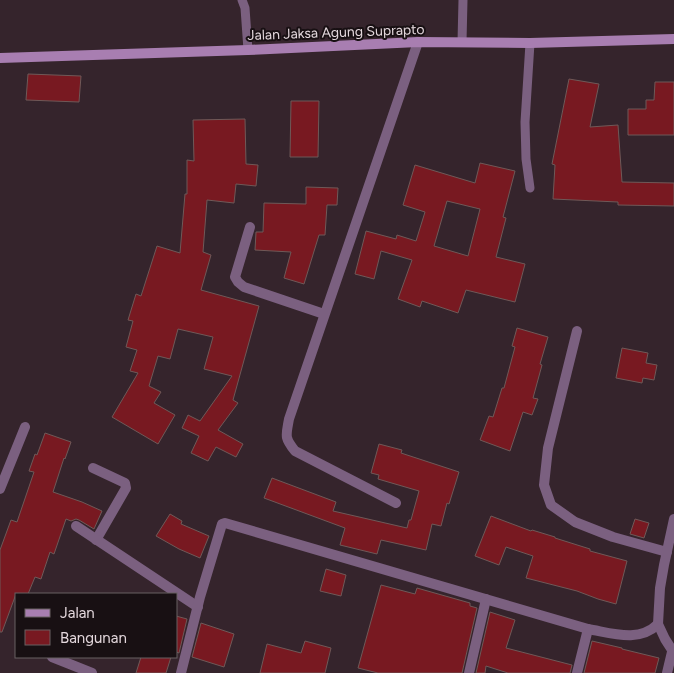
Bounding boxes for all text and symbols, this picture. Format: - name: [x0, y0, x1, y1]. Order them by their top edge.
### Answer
- street label: Jalan Jaksa Agung Suprapto: [247, 21, 425, 44]
- legend: [15, 593, 178, 658]
- text: Jalan: [60, 604, 95, 622]
- text: Bangunan: [60, 629, 127, 647]

